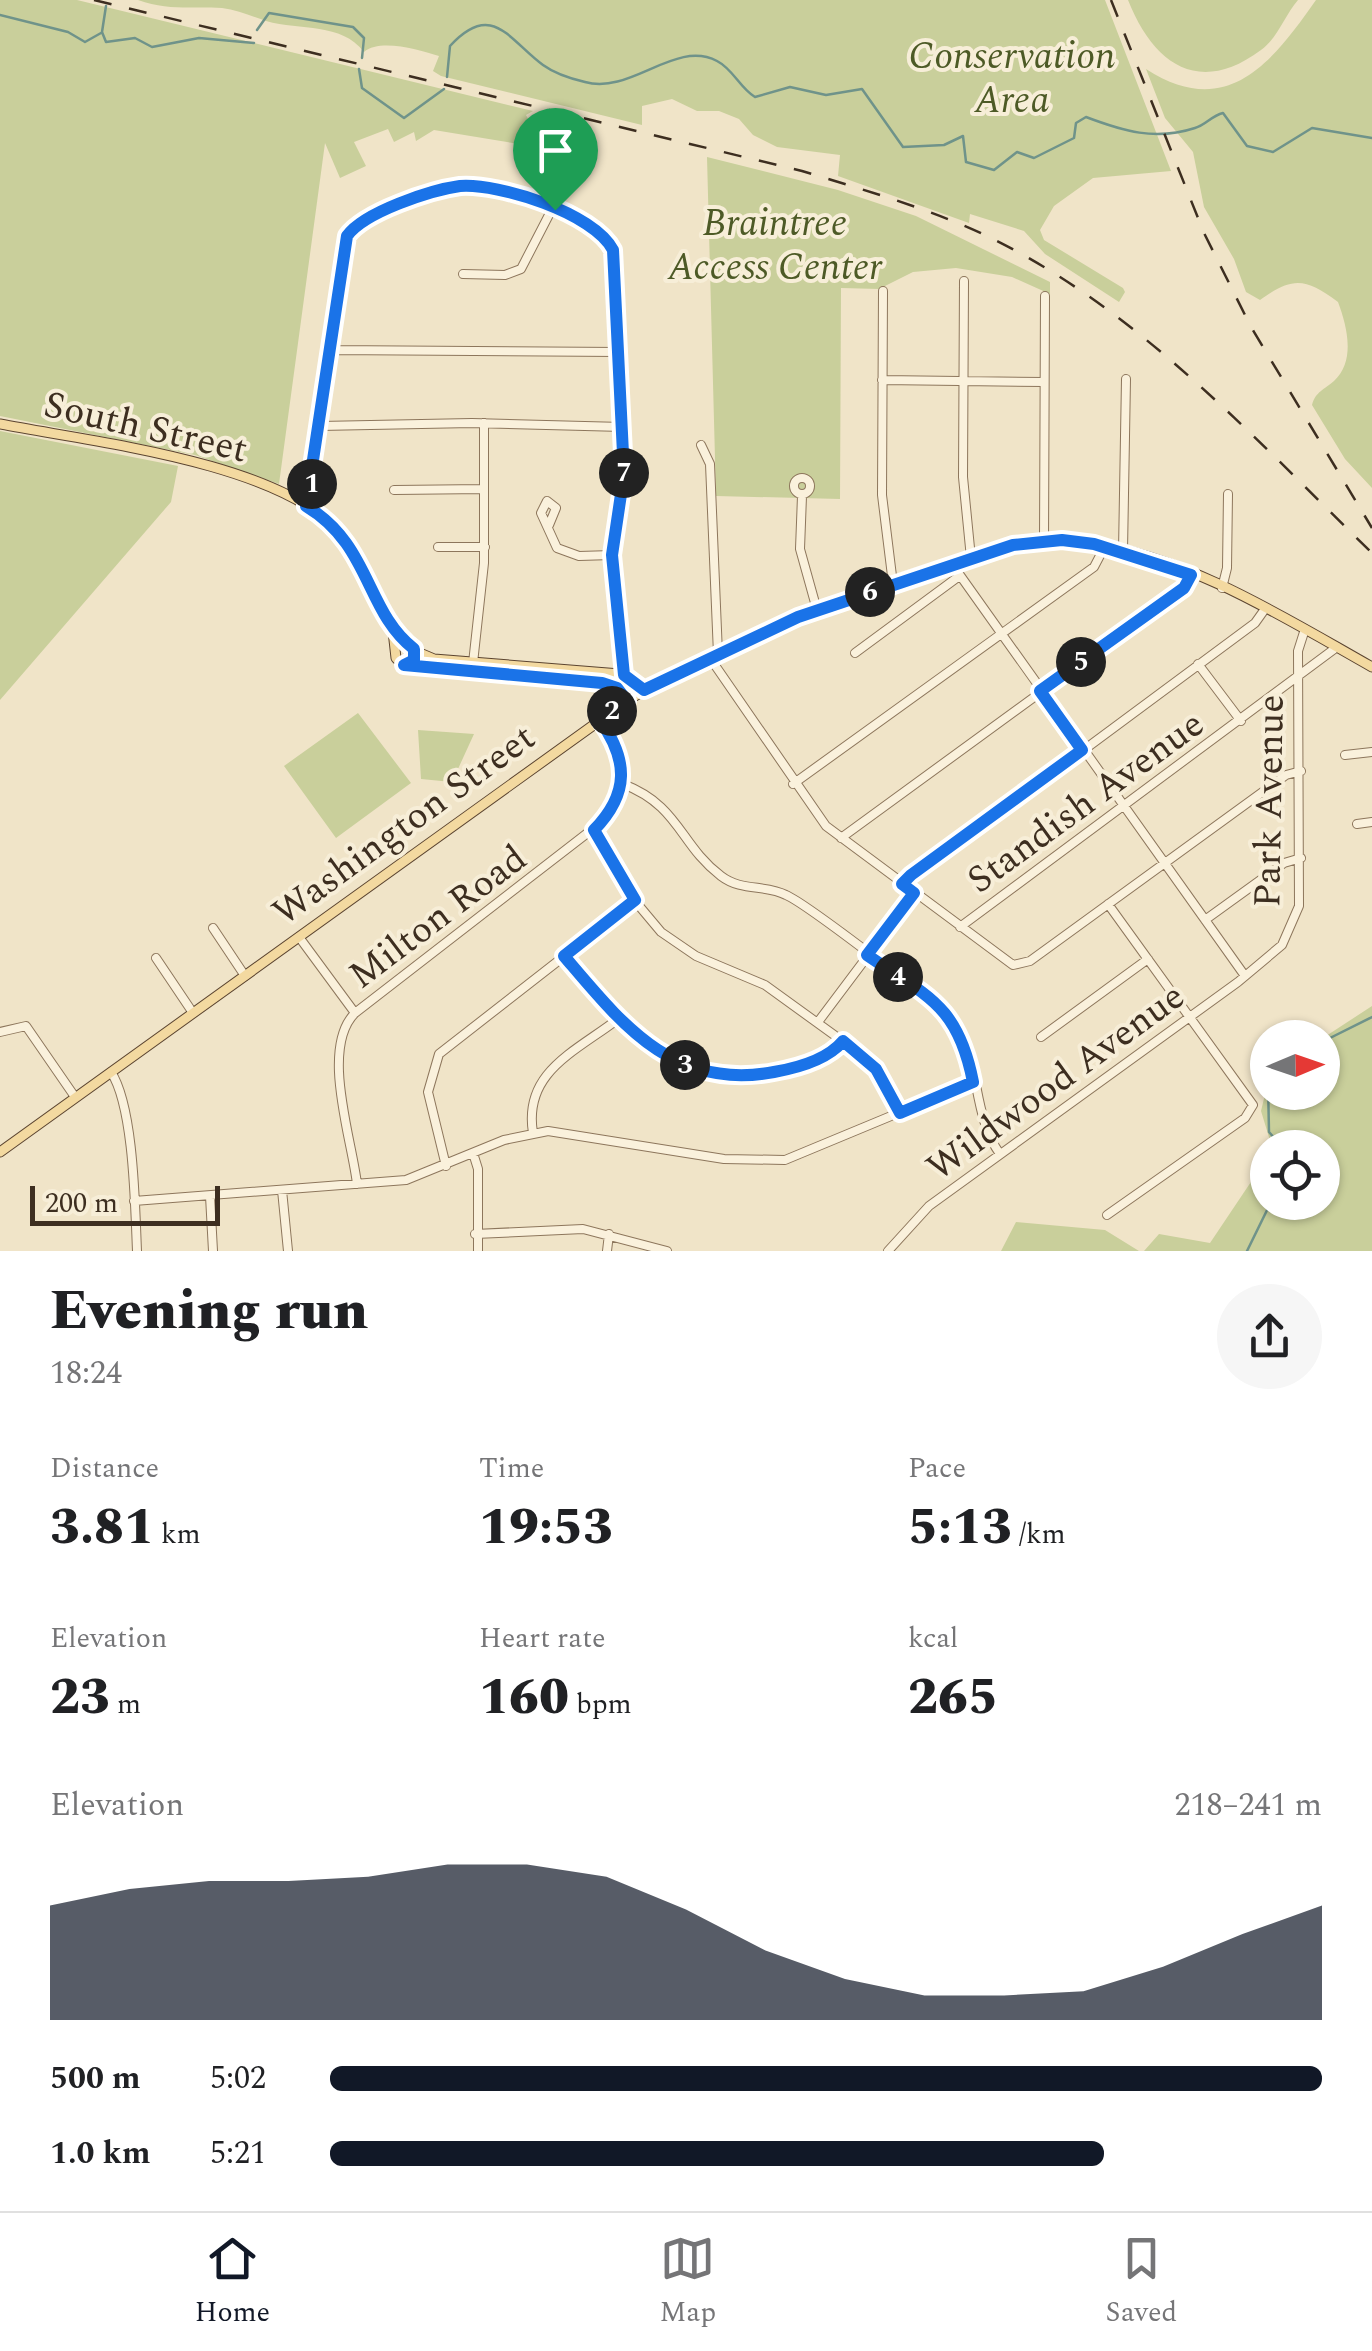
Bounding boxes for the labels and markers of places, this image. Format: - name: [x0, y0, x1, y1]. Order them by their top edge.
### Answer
- pin: [513, 108, 598, 211]
- pin: 7: [599, 448, 649, 498]
- pin: 1: [287, 459, 337, 509]
- pin: 6: [845, 567, 895, 617]
- pin: 5: [1056, 637, 1106, 687]
- pin: 2: [587, 686, 637, 736]
- pin: 4: [873, 952, 923, 1002]
- pin: 3: [660, 1040, 710, 1090]

